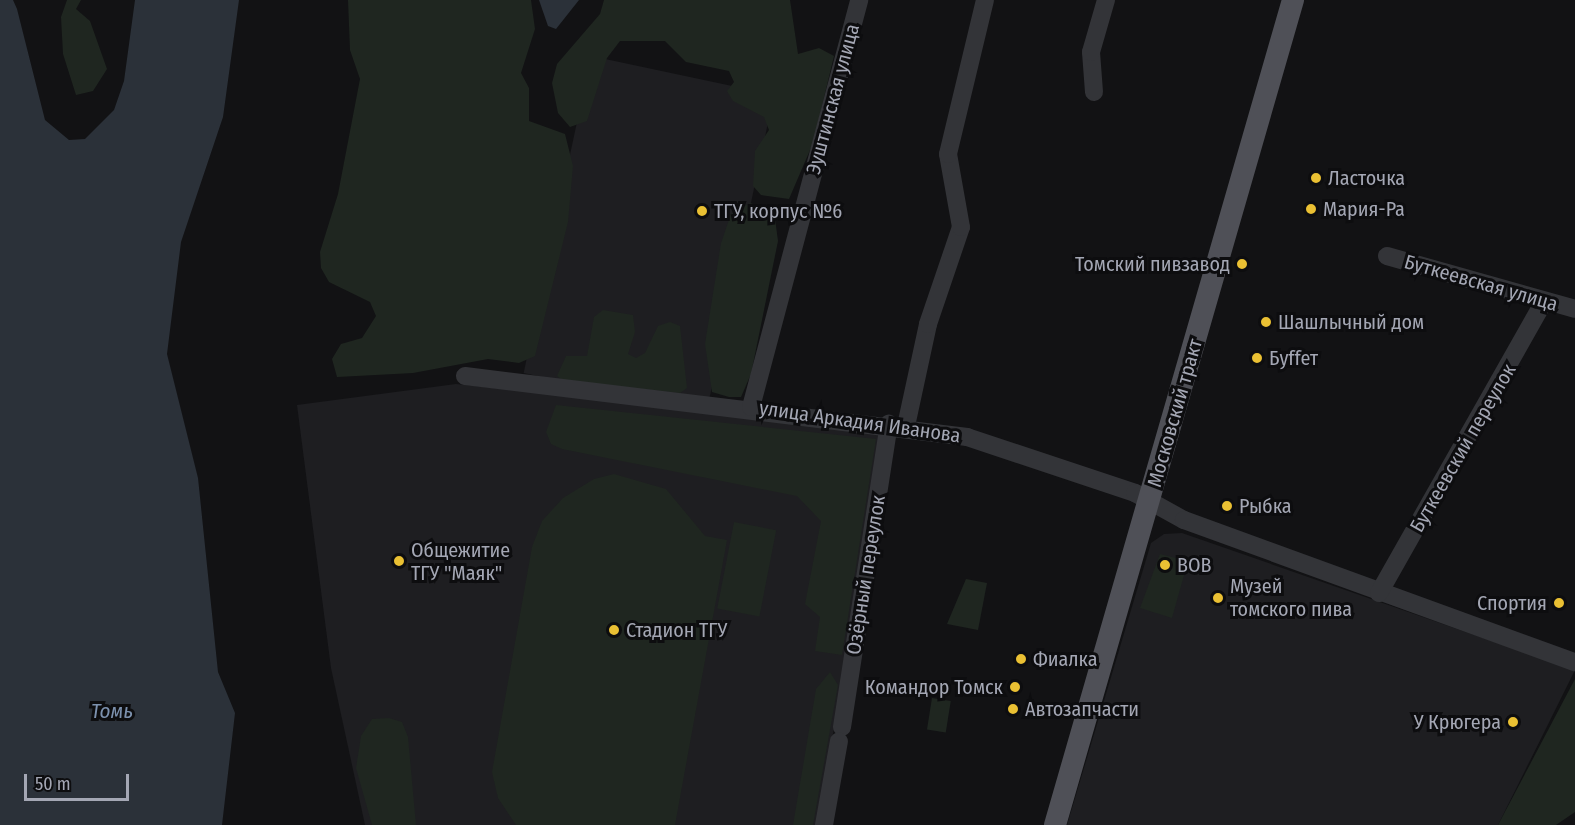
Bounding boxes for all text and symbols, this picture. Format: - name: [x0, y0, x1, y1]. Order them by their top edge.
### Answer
- street label: Эуштинская улица: [801, 21, 865, 177]
- place label: Ласточка: [1328, 166, 1405, 190]
- marker: Ласточка: [1309, 171, 1323, 185]
- place label: Мария-Ра: [1323, 197, 1405, 221]
- place label: ТГУ, корпус №6: [714, 199, 842, 223]
- marker: Мария-Ра: [1304, 202, 1318, 216]
- marker: ТГУ, корпус №6: [695, 204, 709, 218]
- street label: Буткеевская улица: [1401, 250, 1561, 316]
- place label: Томский пивзавод: [1075, 252, 1230, 276]
- marker: Томский пивзавод: [1235, 257, 1249, 271]
- place label: Шашлычный дом: [1278, 310, 1424, 334]
- marker: Шашлычный дом: [1259, 315, 1273, 329]
- street label: Московский тракт: [1142, 336, 1208, 490]
- place label: Буffет: [1269, 346, 1318, 370]
- marker: Буffет: [1250, 351, 1264, 365]
- street label: Буткеевский переулок: [1405, 360, 1521, 536]
- street label: улица Аркадия Иванова: [758, 396, 962, 448]
- street label: Озёрный переулок: [842, 494, 890, 656]
- place label: Рыбка: [1239, 494, 1292, 518]
- marker: Рыбка: [1220, 499, 1234, 513]
- place label: Общежитие ТГУ "Маяк": [411, 538, 510, 585]
- place label: ВОВ: [1177, 553, 1211, 577]
- marker: Общежитие ТГУ "Маяк": [392, 554, 406, 568]
- marker: ВОВ: [1158, 558, 1172, 572]
- place label: Музей томского пива: [1230, 574, 1352, 621]
- marker: Музей томского пива: [1211, 591, 1225, 605]
- place label: Спортия: [1477, 591, 1547, 615]
- marker: Спортия: [1552, 596, 1566, 610]
- place label: Стадион ТГУ: [626, 618, 727, 642]
- marker: Стадион ТГУ: [607, 623, 621, 637]
- place label: Фиалка: [1033, 647, 1097, 671]
- marker: Фиалка: [1014, 652, 1028, 666]
- place label: Командор Томск: [865, 675, 1003, 699]
- marker: Командор Томск: [1008, 680, 1022, 694]
- place label: Автозапчасти: [1025, 697, 1139, 721]
- water label: Томь: [91, 698, 133, 724]
- marker: Автозапчасти: [1006, 702, 1020, 716]
- place label: У Крюгера: [1414, 710, 1501, 734]
- marker: У Крюгера: [1506, 715, 1520, 729]
- scale bar: [27, 762, 132, 800]
- text: 50 m: [35, 773, 71, 795]

